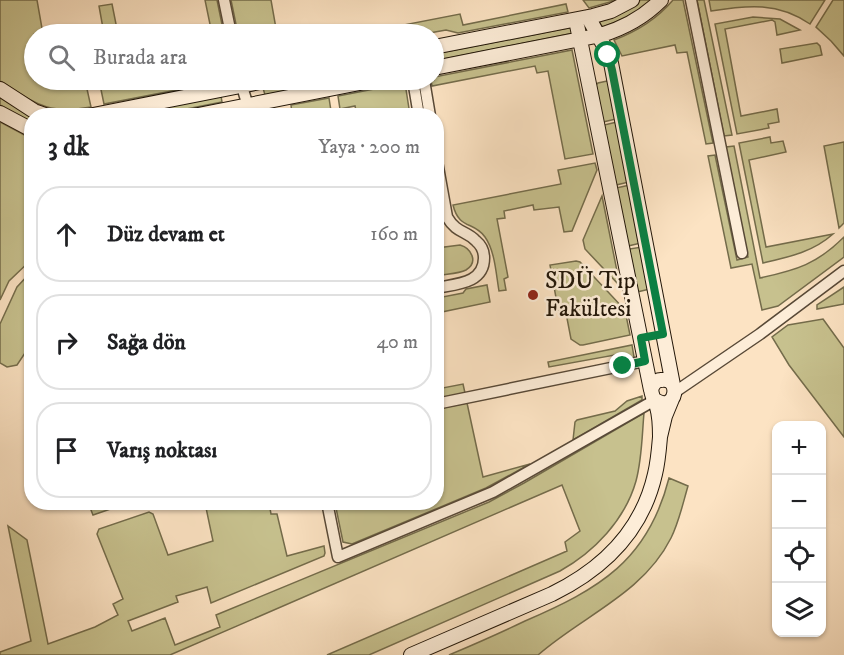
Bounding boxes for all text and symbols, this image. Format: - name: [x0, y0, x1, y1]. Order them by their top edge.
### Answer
- search box: [24, 24, 444, 90]
- icon: search: [45, 41, 78, 74]
- route start: [594, 41, 620, 67]
- text: Burada ara: [93, 44, 187, 71]
- text: 3 dk: [48, 131, 89, 164]
- text: Yaya · 200 m: [318, 135, 420, 160]
- icon: ahead: [50, 218, 83, 251]
- text: Düz devam et: [107, 221, 225, 248]
- text: 160 m: [370, 222, 418, 247]
- place label: SDÜ Tıp Fakültesi: [545, 266, 635, 324]
- marker: SDÜ Tıp Fakültesi: [526, 288, 540, 302]
- icon: right: [50, 326, 83, 359]
- text: Sağa dön: [107, 329, 186, 356]
- text: 40 m: [376, 330, 418, 355]
- route end: [609, 352, 635, 378]
- map controls: [772, 421, 826, 637]
- button: +: [772, 421, 826, 475]
- icon: arrive: [50, 434, 83, 467]
- text: Varış noktası: [107, 437, 217, 464]
- button: −: [772, 475, 826, 529]
- button: locate: [772, 529, 826, 583]
- button: layers: [772, 583, 826, 637]

